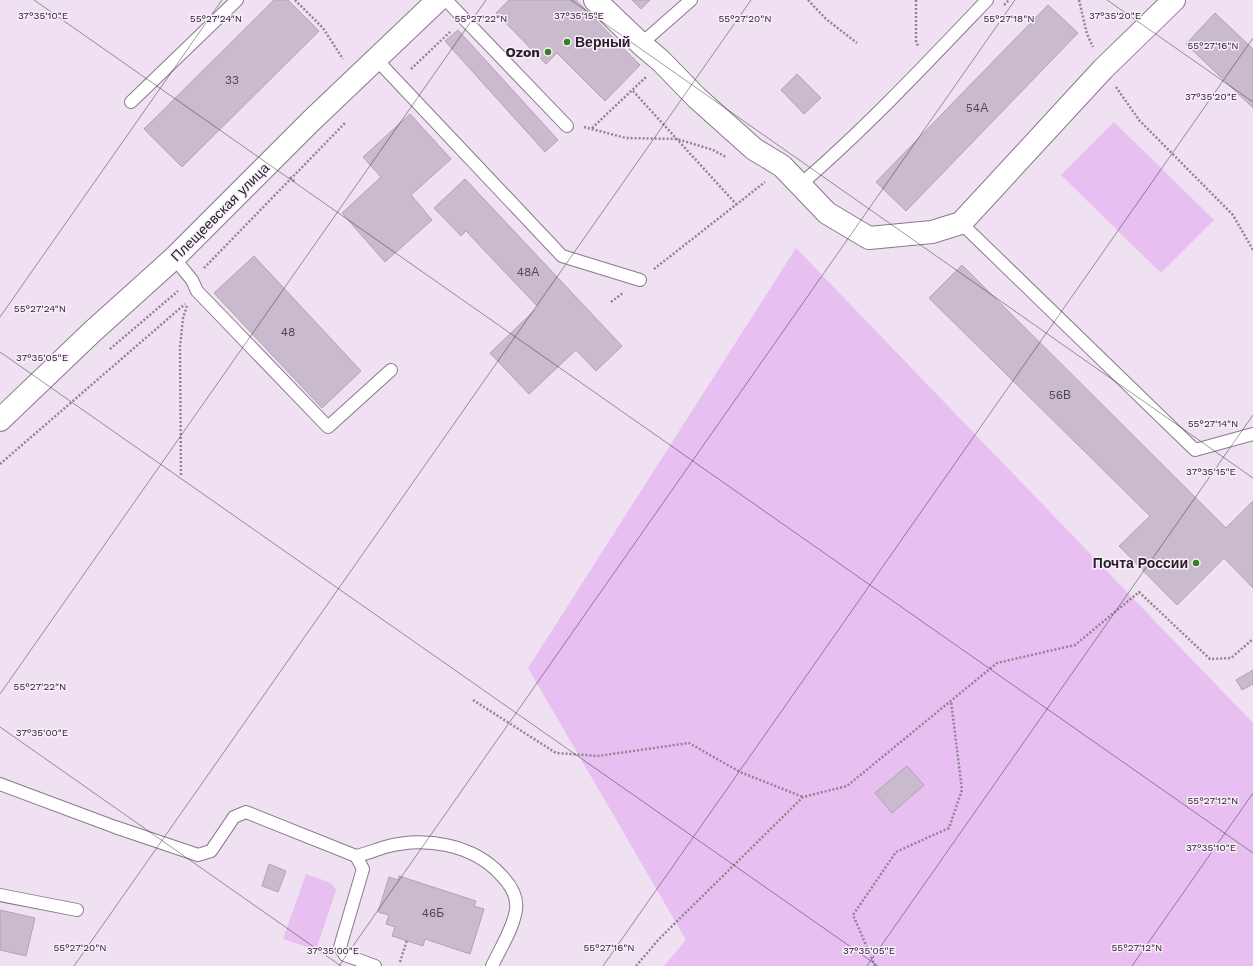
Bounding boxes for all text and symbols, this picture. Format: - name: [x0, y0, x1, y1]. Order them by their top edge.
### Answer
- text: 37°35'10"E: [18, 10, 68, 21]
- text: 37°35'15"E: [554, 10, 604, 21]
- text: 37°35'20"E: [1089, 10, 1141, 21]
- text: 55°27'24"N: [190, 13, 242, 24]
- text: 55°27'22"N: [455, 13, 507, 24]
- text: 55°27'20"N: [718, 13, 772, 24]
- text: 55°27'18"N: [983, 13, 1035, 24]
- place label: Верный: [575, 34, 630, 50]
- marker: Верный: [562, 37, 572, 47]
- text: 55°27'16"N: [1187, 40, 1239, 51]
- place label: Ozon: [505, 44, 540, 60]
- marker: Ozon: [543, 47, 553, 57]
- house number: 33: [225, 73, 239, 87]
- text: 37°35'20"E: [1185, 91, 1237, 102]
- house number: 54А: [966, 101, 988, 115]
- street label: Плещеевская улица: [168, 159, 273, 264]
- house number: 48А: [517, 265, 539, 279]
- text: 55°27'24"N: [14, 303, 66, 314]
- house number: 48: [281, 325, 295, 339]
- text: 37°35'05"E: [16, 352, 68, 363]
- house number: 56В: [1049, 388, 1071, 402]
- text: 55°27'14"N: [1188, 418, 1238, 429]
- text: 37°35'15"E: [1186, 466, 1236, 477]
- place label: Почта России: [1093, 555, 1188, 571]
- marker: Почта России: [1191, 558, 1201, 568]
- text: 55°27'22"N: [14, 681, 66, 692]
- text: 37°35'00"E: [16, 727, 68, 738]
- text: 55°27'12"N: [1188, 795, 1238, 806]
- text: 37°35'10"E: [1186, 842, 1236, 853]
- house number: 46Б: [422, 906, 444, 920]
- text: 55°27'20"N: [53, 942, 107, 953]
- text: 55°27'16"N: [583, 942, 635, 953]
- text: 55°27'12"N: [1112, 942, 1162, 953]
- text: 37°35'00"E: [307, 945, 359, 956]
- text: 37°35'05"E: [843, 945, 895, 956]

